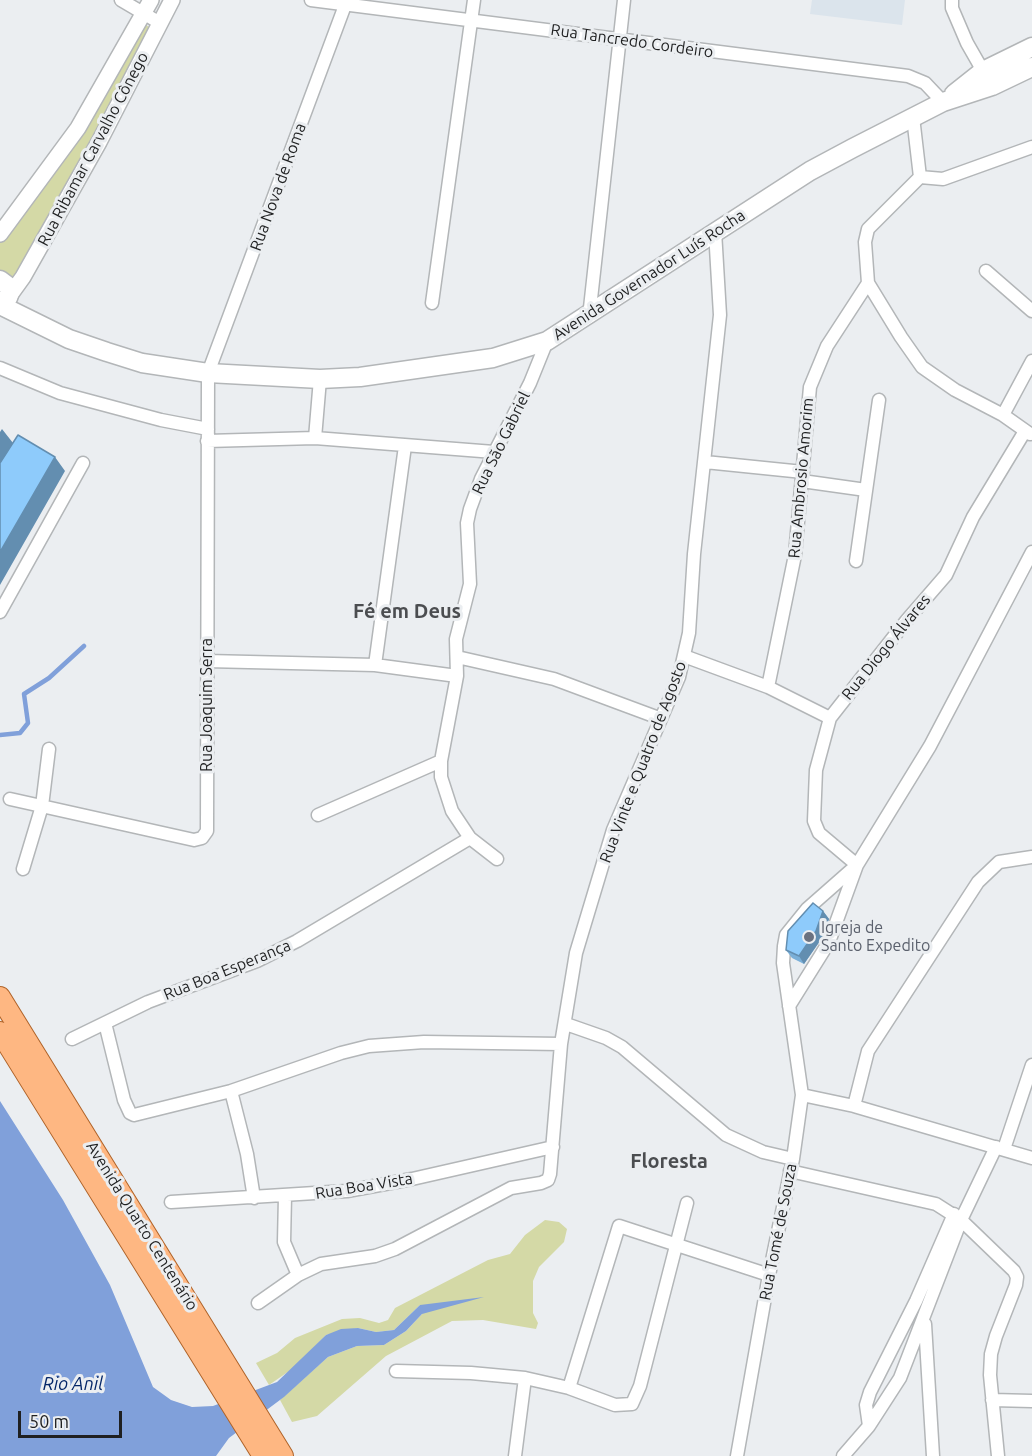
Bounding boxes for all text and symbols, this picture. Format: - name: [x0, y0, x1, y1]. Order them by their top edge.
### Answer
- street label: Rua Tancredo Cordeiro: [549, 20, 715, 62]
- street label: Rua Ribamar Carvalho Cônego: [34, 49, 152, 249]
- street label: Rua Nova de Roma: [246, 120, 310, 254]
- street label: Avenida Governador Luís Rocha: [549, 206, 749, 344]
- street label: Rua São Gabriel: [468, 389, 534, 497]
- street label: Rua Ambrosio Amorim: [784, 397, 818, 559]
- street label: Rua Diogo Álvares: [838, 590, 934, 704]
- district label: Fé em Deus: [353, 599, 461, 623]
- street label: Rua Joaquim Serra: [197, 638, 217, 772]
- street label: Rua Vinte e Quatro de Agosto: [596, 658, 690, 866]
- place label: Igreja de Santo Expedito: [821, 918, 930, 956]
- marker: Igreja de Santo Expedito: [802, 930, 816, 944]
- street label: Rua Boa Esperança: [161, 936, 293, 1004]
- street label: Avenida Quarto Centenário: [82, 1138, 202, 1314]
- district label: Floresta: [630, 1149, 708, 1173]
- street label: Rua Tomé de Souza: [755, 1162, 801, 1302]
- street label: Rua Boa Vista: [314, 1169, 414, 1203]
- water label: Rio Anil: [43, 1373, 103, 1395]
- scale bar: [21, 1399, 124, 1437]
- text: 50 m: [29, 1411, 69, 1431]

